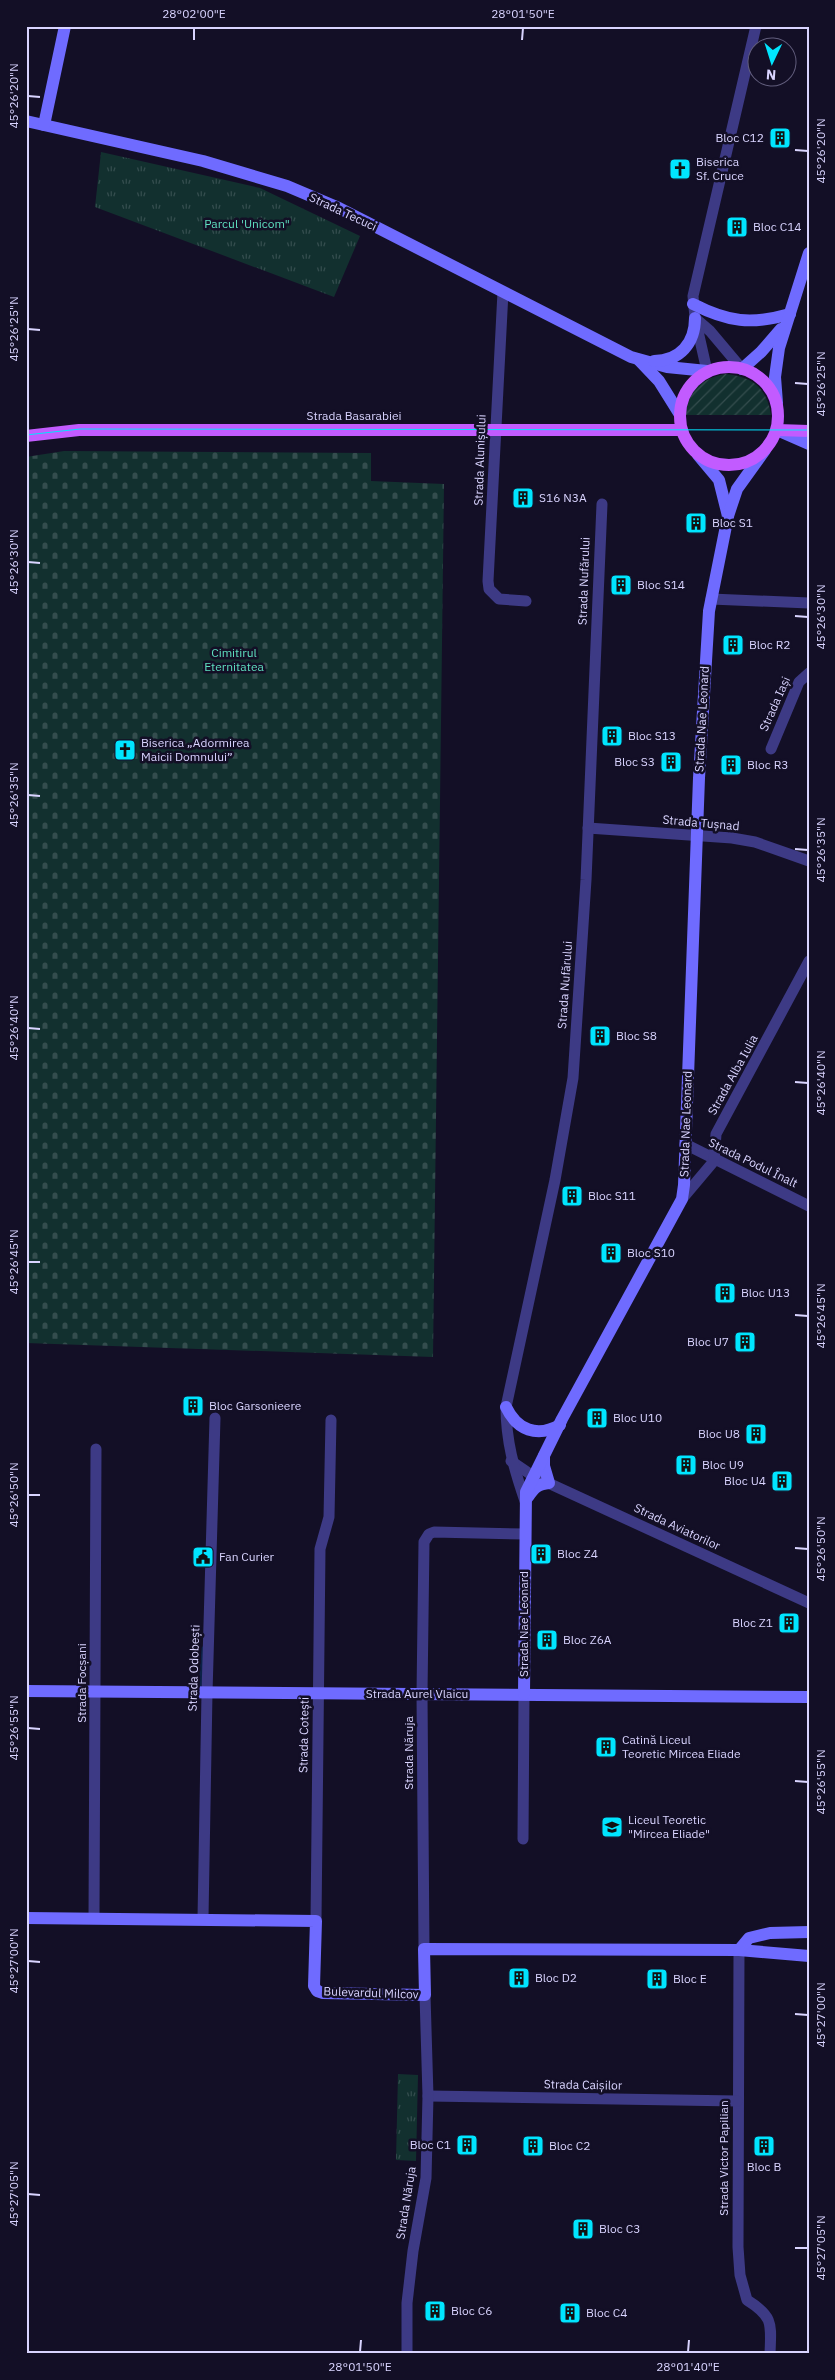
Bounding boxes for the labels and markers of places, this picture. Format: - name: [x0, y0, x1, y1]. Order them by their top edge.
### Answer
- building icon: Bloc C12: [768, 126, 792, 150]
- place label: Bloc C12: [715, 130, 764, 145]
- place label: Biserica Sf. Cruce: [696, 154, 744, 183]
- church icon: Biserica Sf. Cruce: [668, 157, 692, 181]
- building icon: Bloc C14: [725, 215, 749, 239]
- place label: Bloc C14: [753, 219, 802, 234]
- building icon: S16 N3A: [511, 486, 535, 510]
- place label: S16 N3A: [539, 490, 587, 505]
- building icon: Bloc S1: [684, 511, 708, 535]
- place label: Bloc S1: [712, 515, 753, 530]
- building icon: Bloc S14: [609, 573, 633, 597]
- place label: Bloc S14: [637, 577, 685, 592]
- building icon: Bloc R2: [721, 633, 745, 657]
- place label: Bloc R2: [749, 637, 791, 652]
- building icon: Bloc S13: [600, 724, 624, 748]
- place label: Bloc S13: [628, 728, 676, 743]
- place label: Biserica „Adormirea Maicii Domnului”: [141, 735, 250, 764]
- church icon: Biserica „Adormirea Maicii Domnului”: [113, 738, 137, 762]
- building icon: Bloc S3: [659, 750, 683, 774]
- building icon: Bloc R3: [719, 753, 743, 777]
- place label: Bloc S3: [614, 754, 655, 769]
- place label: Bloc R3: [747, 757, 789, 772]
- building icon: Bloc S8: [588, 1024, 612, 1048]
- place label: Bloc S8: [616, 1028, 657, 1043]
- building icon: Bloc S11: [560, 1184, 584, 1208]
- place label: Bloc S11: [588, 1188, 636, 1203]
- building icon: Bloc S10: [599, 1241, 623, 1265]
- place label: Bloc S10: [627, 1245, 675, 1260]
- building icon: Bloc U13: [713, 1281, 737, 1305]
- place label: Bloc U13: [741, 1285, 790, 1300]
- building icon: Bloc U7: [733, 1330, 757, 1354]
- place label: Bloc U7: [687, 1334, 729, 1349]
- building icon: Bloc Garsonieere: [181, 1394, 205, 1418]
- place label: Bloc Garsonieere: [209, 1398, 302, 1413]
- building icon: Bloc U10: [585, 1406, 609, 1430]
- place label: Bloc U10: [613, 1410, 662, 1425]
- building icon: Bloc U8: [744, 1422, 768, 1446]
- place label: Bloc U8: [698, 1426, 740, 1441]
- building icon: Bloc U9: [674, 1453, 698, 1477]
- place label: Bloc U9: [702, 1457, 744, 1472]
- building icon: Bloc U4: [770, 1469, 794, 1493]
- place label: Bloc U4: [724, 1473, 766, 1488]
- building icon: Bloc Z4: [529, 1542, 553, 1566]
- public building icon: Fan Curier: [191, 1545, 215, 1569]
- place label: Bloc Z4: [557, 1546, 598, 1561]
- place label: Fan Curier: [219, 1549, 275, 1564]
- building icon: Bloc Z1: [777, 1611, 801, 1635]
- place label: Bloc Z1: [732, 1615, 773, 1630]
- building icon: Bloc Z6A: [535, 1628, 559, 1652]
- place label: Bloc Z6A: [563, 1632, 612, 1647]
- place label: Catină Liceul Teoretic Mircea Eliade: [622, 1732, 741, 1761]
- building icon: Catină Liceul Teoretic Mircea Eliade: [594, 1735, 618, 1759]
- place label: Liceul Teoretic "Mircea Eliade": [628, 1812, 710, 1841]
- school or university icon: Liceul Teoretic "Mircea Eliade": [600, 1815, 624, 1839]
- building icon: Bloc D2: [507, 1966, 531, 1990]
- building icon: Bloc E: [645, 1967, 669, 1991]
- place label: Bloc D2: [535, 1970, 577, 1985]
- place label: Bloc E: [673, 1971, 707, 1986]
- building icon: Bloc C1: [455, 2133, 479, 2157]
- building icon: Bloc C2: [521, 2134, 545, 2158]
- building icon: Bloc B: [752, 2134, 776, 2158]
- place label: Bloc C1: [410, 2137, 451, 2152]
- place label: Bloc C2: [549, 2138, 590, 2153]
- place label: Bloc B: [747, 2159, 781, 2174]
- building icon: Bloc C3: [571, 2217, 595, 2241]
- place label: Bloc C3: [599, 2221, 640, 2236]
- building icon: Bloc C6: [423, 2299, 447, 2323]
- building icon: Bloc C4: [558, 2301, 582, 2325]
- place label: Bloc C6: [451, 2303, 492, 2318]
- place label: Bloc C4: [586, 2305, 627, 2320]

